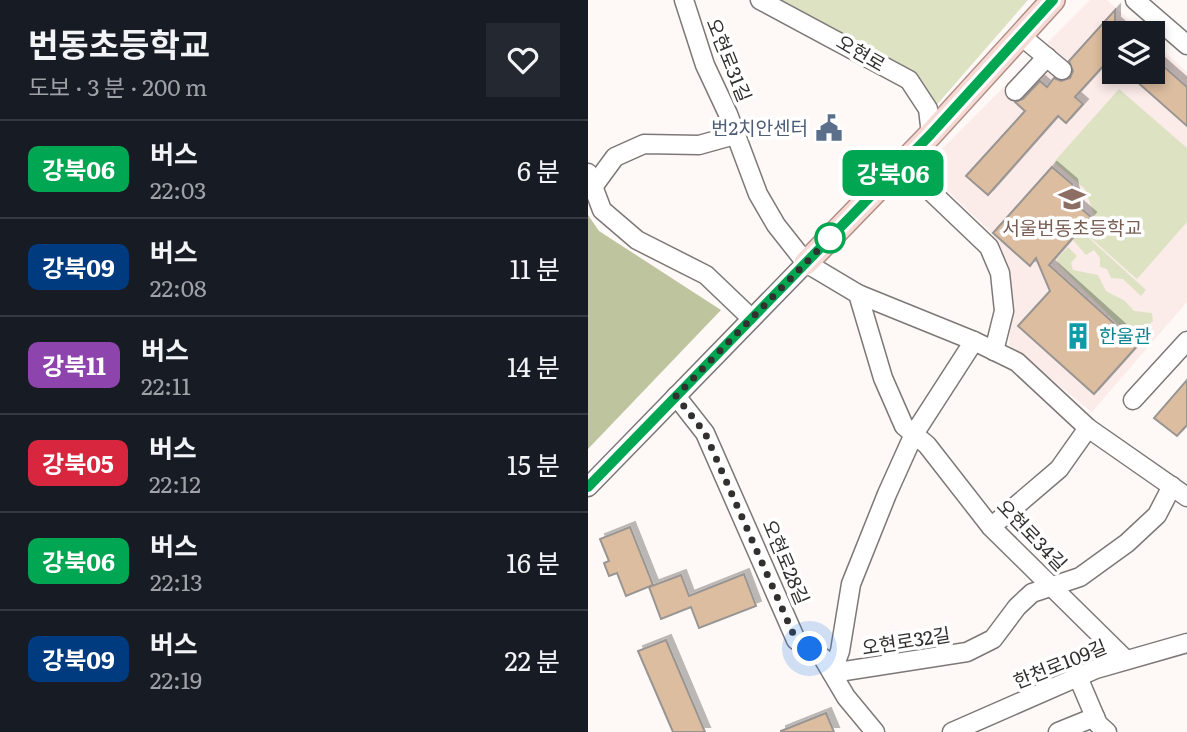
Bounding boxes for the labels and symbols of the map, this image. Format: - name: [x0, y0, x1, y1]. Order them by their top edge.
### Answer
- street label: 오현로31길: [700, 14, 759, 106]
- street label: 오현로: [832, 27, 891, 77]
- place label: 번2치안센터: [711, 113, 808, 141]
- public building icon: 번2치안센터: [814, 113, 844, 143]
- line badge: 강북06: [844, 150, 942, 196]
- school or university icon: 서울번동초등학교: [1057, 184, 1087, 214]
- place label: 서울번동초등학교: [1002, 213, 1142, 241]
- unlabelled marker: [815, 223, 845, 253]
- building icon: 한울관: [1063, 321, 1093, 351]
- place label: 한울관: [1099, 321, 1151, 349]
- street label: 오현로34길: [991, 492, 1074, 577]
- street label: 오현로28길: [756, 515, 817, 609]
- street label: 오현로32길: [860, 619, 952, 661]
- your location: [792, 631, 827, 666]
- street label: 한천로109길: [1009, 632, 1111, 695]

